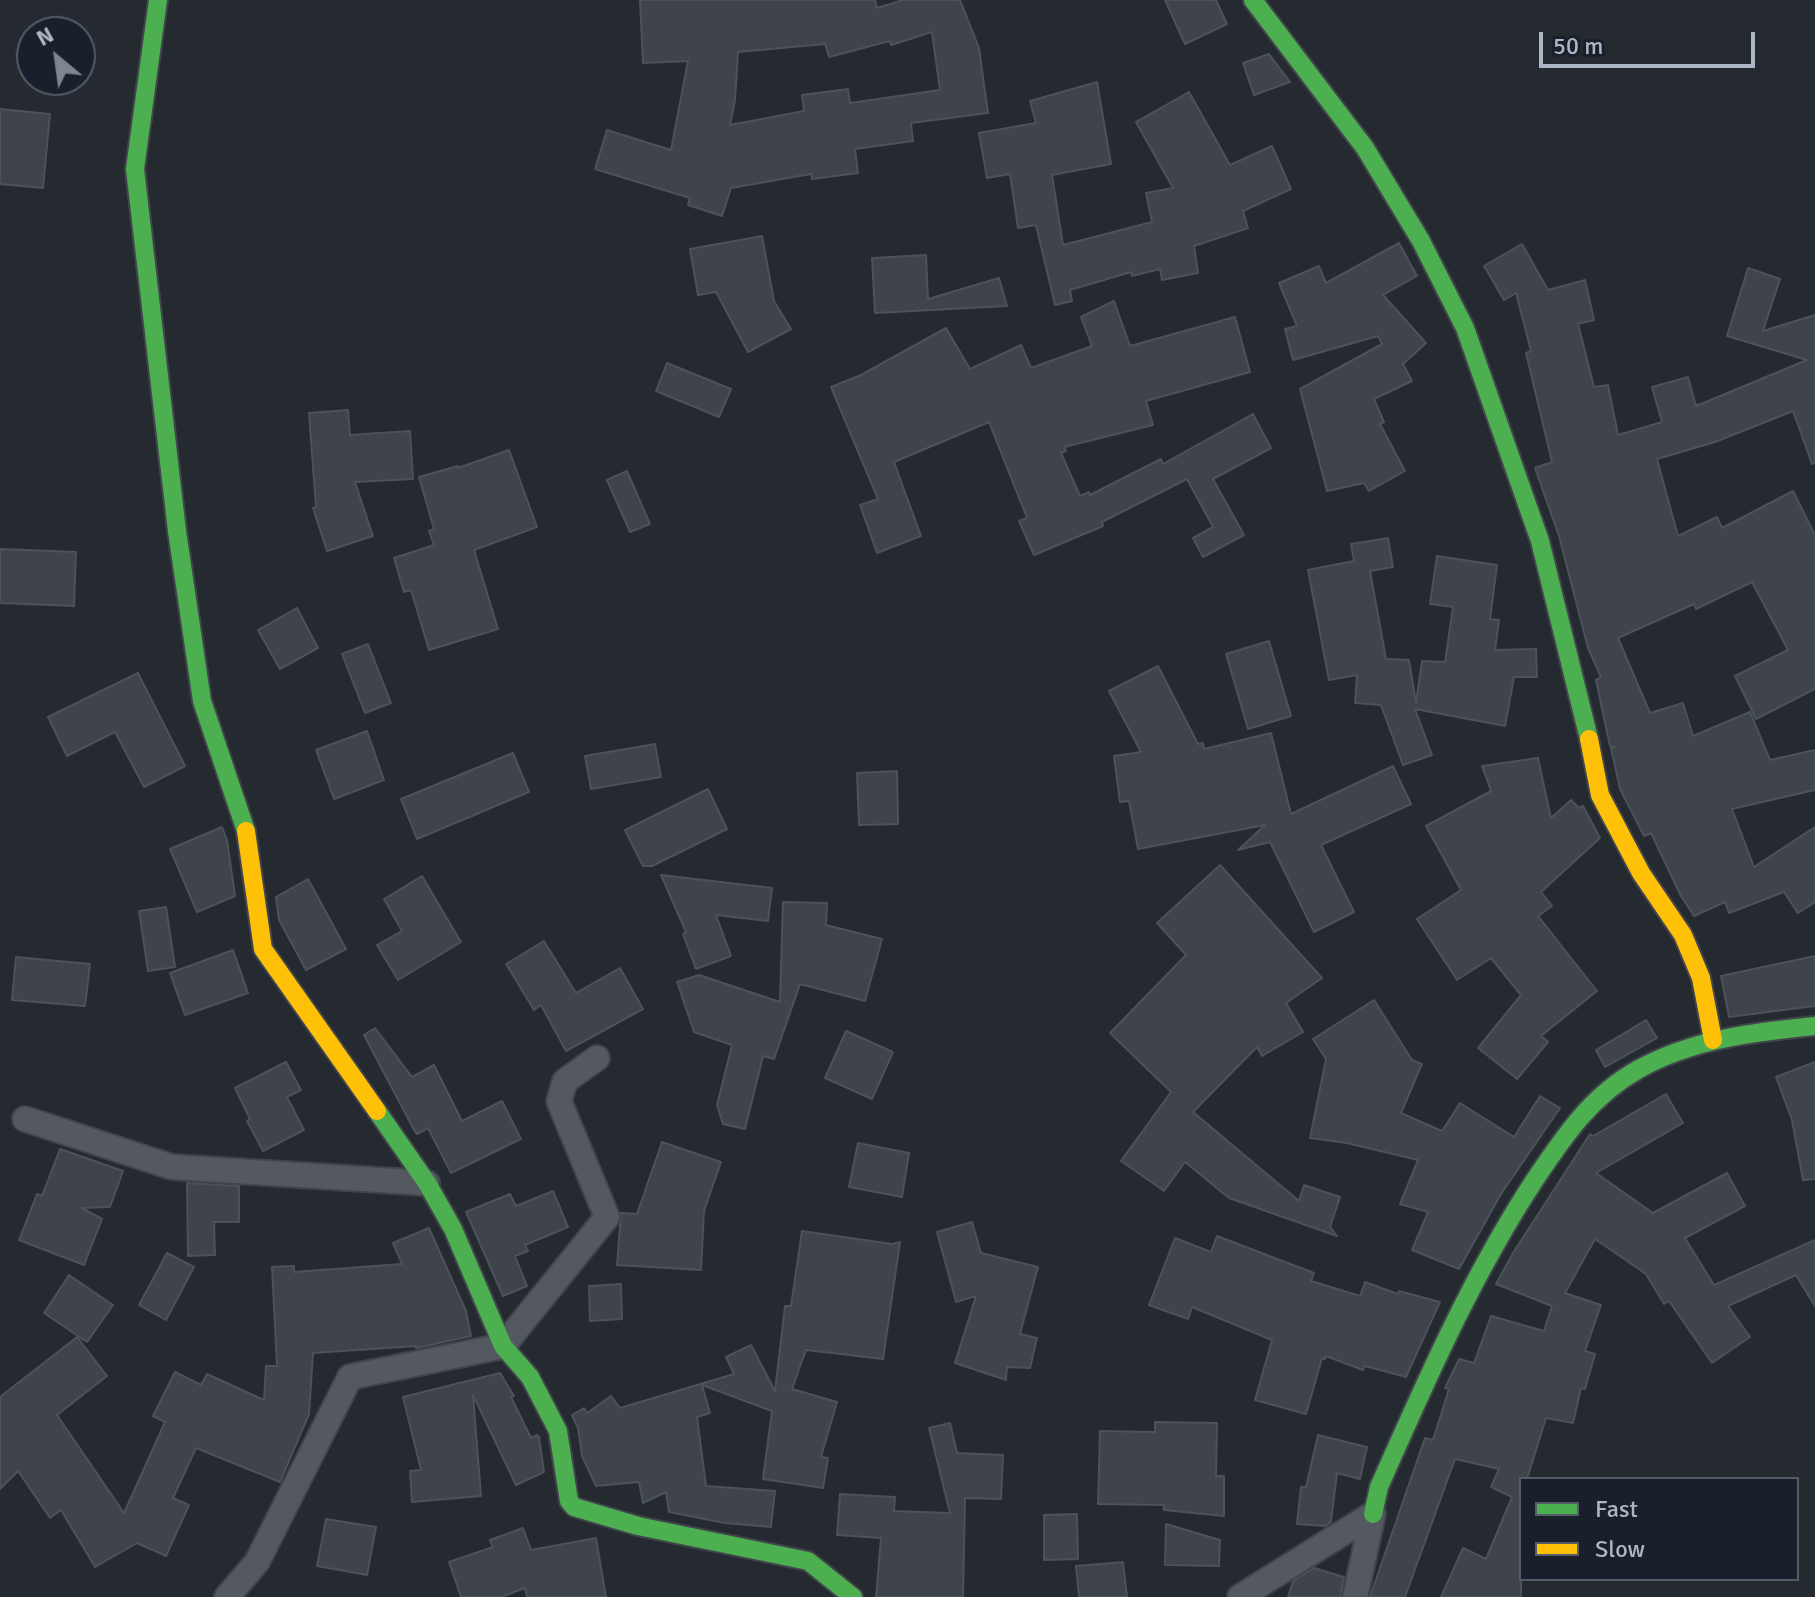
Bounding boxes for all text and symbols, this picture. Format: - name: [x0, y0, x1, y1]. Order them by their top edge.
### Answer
- north arrow: [16, 16, 96, 96]
- scale bar: [1543, 16, 1759, 66]
- text: N: [32, 21, 58, 52]
- text: 50 m: [1553, 31, 1603, 61]
- legend: [1519, 1477, 1799, 1581]
- text: Fast: [1595, 1494, 1638, 1524]
- text: Slow: [1595, 1534, 1645, 1564]

